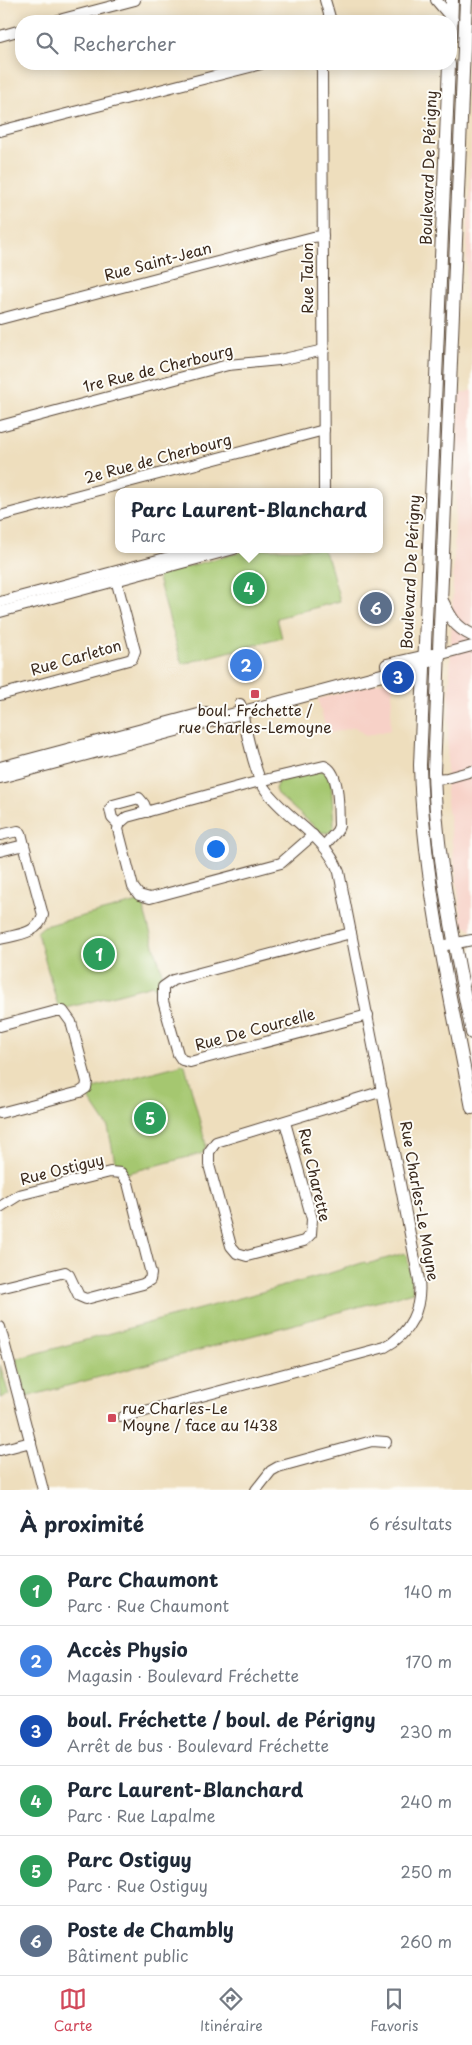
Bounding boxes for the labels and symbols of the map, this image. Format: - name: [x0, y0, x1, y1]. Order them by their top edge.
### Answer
- street label: Boulevard De Périgny: [413, 90, 442, 246]
- street label: Rue Saint-Jean: [101, 235, 214, 286]
- street label: Rue Talon: [295, 242, 318, 314]
- street label: 1re Rue de Cherbourg: [80, 338, 235, 397]
- street label: 2e Rue de Cherbourg: [82, 427, 234, 488]
- street label: Boulevard De Périgny: [394, 494, 425, 650]
- pin: 4: [233, 569, 265, 607]
- pin: 6: [360, 589, 392, 627]
- street label: Rue Carleton: [27, 633, 124, 681]
- pin: 2: [230, 646, 262, 684]
- pin: 3: [382, 658, 414, 696]
- marker: boul. Fréchette / rue Charles-Lemoyne: [249, 688, 261, 700]
- place label: boul. Fréchette / rue Charles-Lemoyne: [178, 698, 332, 738]
- your location: [203, 836, 229, 862]
- pin: 1: [83, 935, 115, 973]
- street label: Rue De Courcelle: [192, 1001, 317, 1056]
- pin: 5: [134, 1099, 166, 1137]
- street label: Rue Charles-Le Moyne: [395, 1119, 446, 1283]
- street label: Rue Charette: [294, 1126, 337, 1224]
- street label: Rue Ostiguy: [17, 1147, 106, 1190]
- place label: rue Charles-Le Moyne / face au 1438: [122, 1396, 278, 1436]
- marker: rue Charles-Le Moyne / face au 1438: [106, 1412, 118, 1424]

